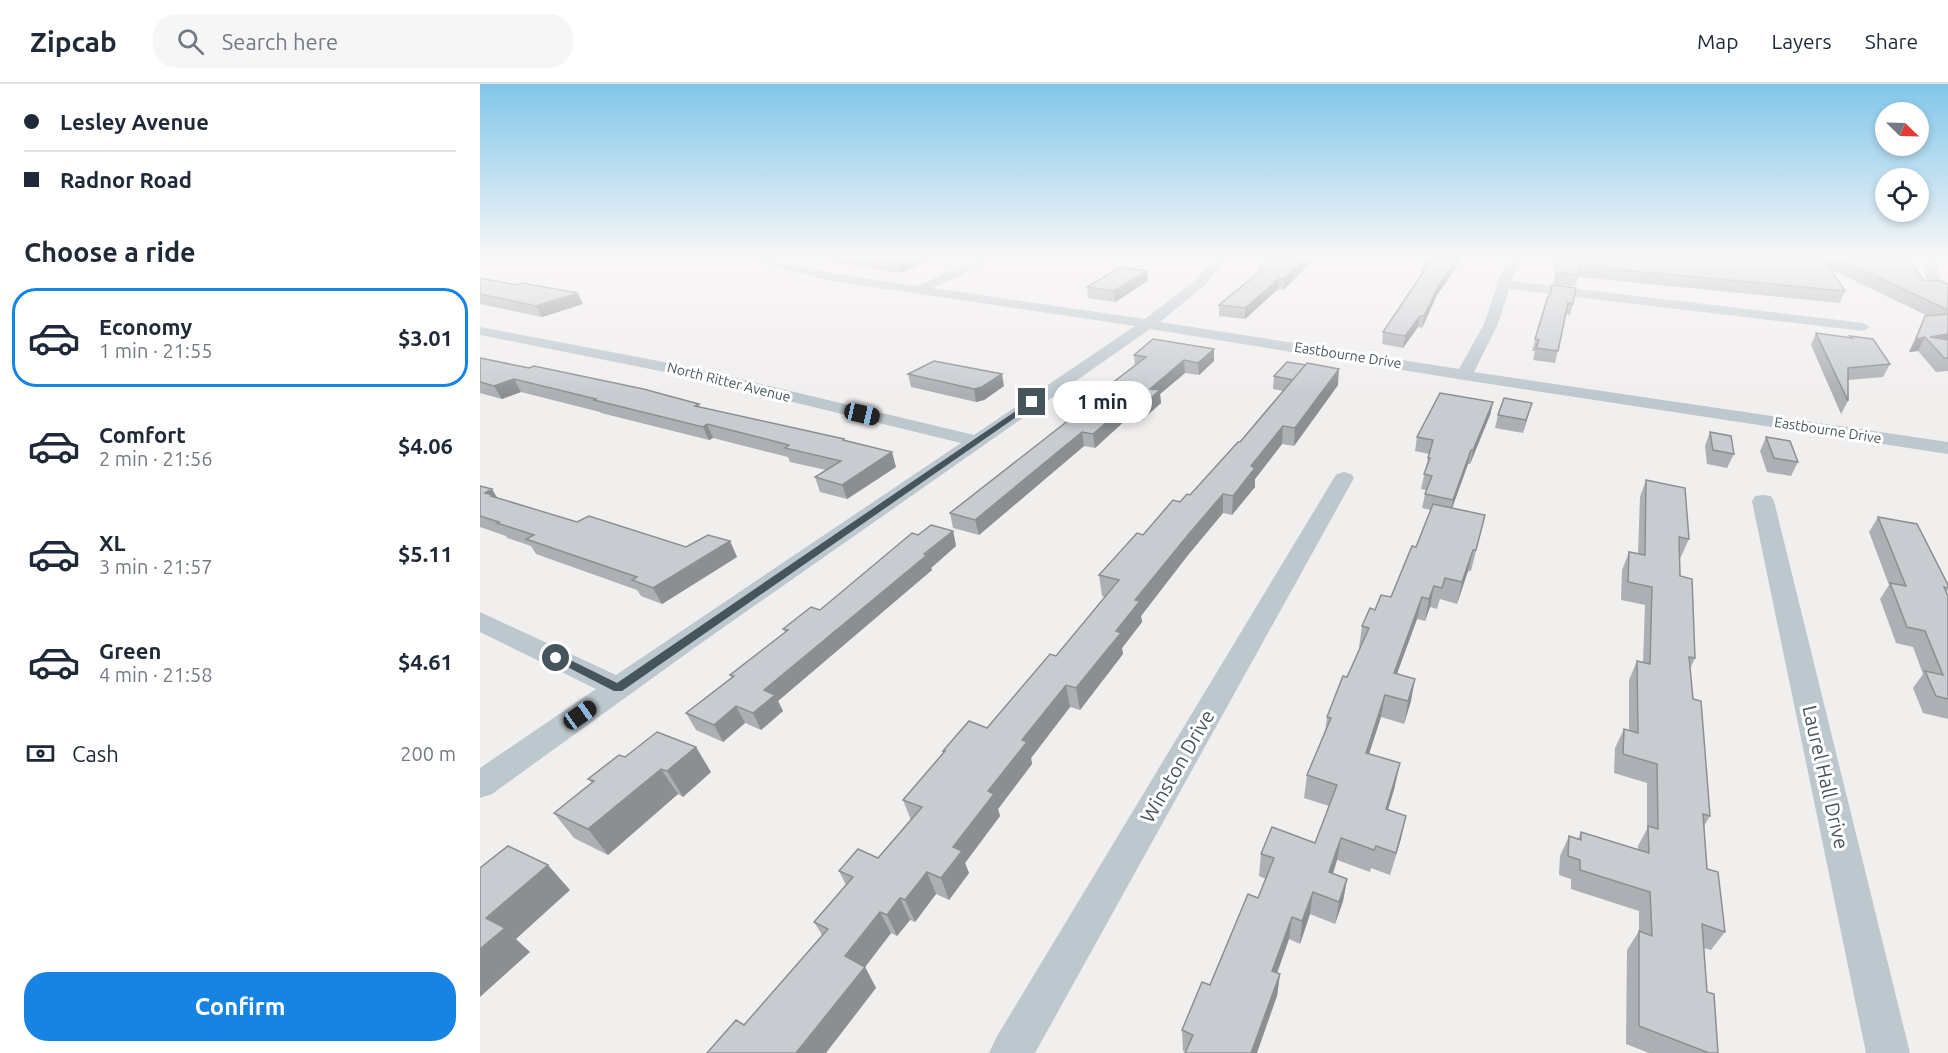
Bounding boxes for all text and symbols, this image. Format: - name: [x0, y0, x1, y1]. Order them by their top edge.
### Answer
- search box: [153, 14, 573, 68]
- icon: search: [174, 25, 207, 58]
- text: Zipcab: [30, 26, 117, 57]
- text: Search here: [222, 29, 338, 54]
- text: Map: [1697, 29, 1738, 53]
- text: Layers: [1771, 29, 1832, 53]
- text: Share: [1865, 29, 1918, 53]
- north arrow: [1875, 102, 1929, 156]
- map controls: [1875, 102, 1929, 222]
- text: Lesley Avenue: [60, 109, 209, 134]
- text: Radnor Road: [60, 167, 192, 192]
- button: locate: [1875, 168, 1929, 222]
- text: Choose a ride: [24, 237, 196, 267]
- icon: car: [27, 311, 81, 365]
- text: Economy: [99, 314, 192, 339]
- text: $3.01: [398, 325, 453, 350]
- text: 1 min · 21:55: [99, 339, 213, 362]
- street label: Eastbourne Drive: [1293, 339, 1403, 371]
- street label: North Ritter Avenue: [666, 359, 792, 405]
- callout: 1 min: [1053, 381, 1152, 423]
- route end: [1018, 388, 1045, 415]
- text: 1 min: [1077, 390, 1128, 413]
- car: [842, 401, 882, 427]
- street label: Eastbourne Drive: [1773, 414, 1883, 446]
- icon: car: [27, 419, 81, 473]
- text: Comfort: [99, 422, 186, 447]
- text: $4.06: [398, 433, 453, 458]
- text: 2 min · 21:56: [99, 447, 213, 470]
- icon: car: [27, 527, 81, 581]
- text: XL: [99, 530, 126, 555]
- text: $5.11: [398, 541, 453, 566]
- text: 3 min · 21:57: [99, 555, 213, 578]
- icon: car: [27, 635, 81, 689]
- text: Green: [99, 638, 161, 663]
- route start: [542, 644, 569, 671]
- text: $4.61: [398, 649, 453, 674]
- text: 4 min · 21:58: [99, 663, 213, 686]
- car: [560, 697, 600, 733]
- street label: Laurel Hall Drive: [1798, 703, 1854, 851]
- street label: Winston Drive: [1135, 705, 1219, 827]
- icon: cash: [24, 737, 57, 770]
- text: Cash: [72, 741, 119, 766]
- text: 200 m: [400, 742, 456, 765]
- button: Confirm: [24, 972, 456, 1041]

